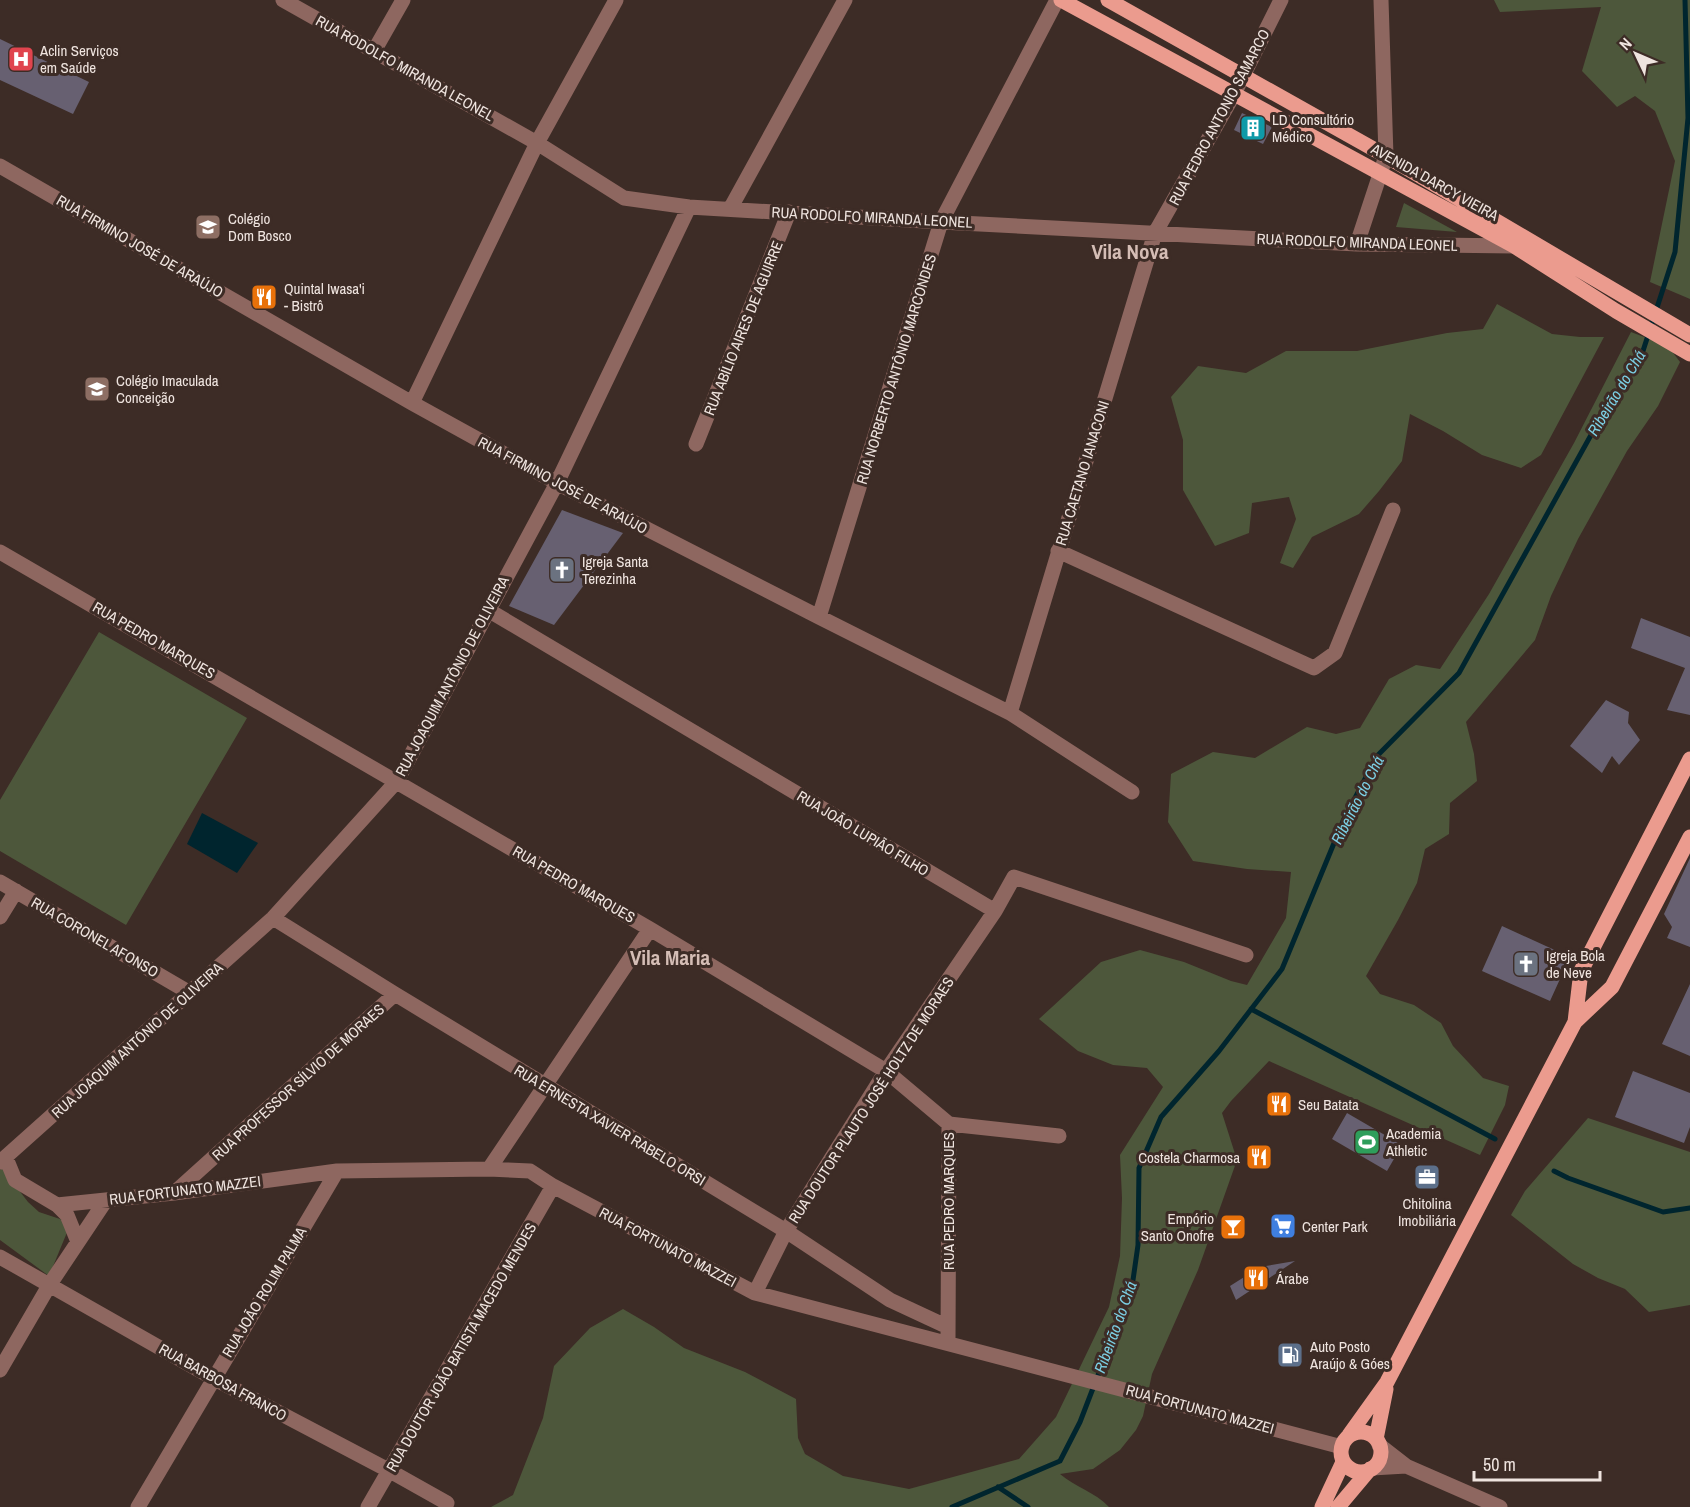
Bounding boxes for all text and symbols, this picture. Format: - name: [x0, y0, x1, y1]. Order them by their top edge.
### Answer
- street label: RUA RODOLFO MIRANDA LEONEL: [312, 10, 498, 126]
- north arrow: [1606, 24, 1666, 84]
- street label: RUA PEDRO ANTONIO SAMARCO: [1164, 25, 1274, 209]
- text: N: [1614, 33, 1636, 55]
- place label: Aclin Serviços em Saúde: [39, 40, 119, 78]
- hospital icon: Aclin Serviços em Saúde: [6, 44, 36, 74]
- place label: LD Consultório Médico: [1272, 109, 1354, 147]
- building icon: LD Consultório Médico: [1238, 113, 1268, 143]
- street label: AVENIDA DARCY VIEIRA: [1367, 138, 1503, 226]
- street label: RUA FIRMINO JOSÉ DE ARAÚJO: [53, 190, 227, 302]
- street label: RUA RODOLFO MIRANDA LEONEL: [771, 201, 973, 233]
- place label: Colégio Dom Bosco: [228, 208, 292, 246]
- school or university icon: Colégio Dom Bosco: [193, 212, 223, 242]
- street label: RUA RODOLFO MIRANDA LEONEL: [1256, 228, 1458, 256]
- district label: Vila Nova: [1091, 237, 1169, 266]
- street label: RUA ABÍLIO AIRES DE AGUIRRE: [698, 238, 788, 418]
- street label: RUA NORBERTO ANTÔNIO MARCONDES: [851, 251, 941, 487]
- place label: Quintal Iwasa'i - Bistrô: [284, 278, 365, 316]
- restaurant icon: Quintal Iwasa'i - Bistrô: [249, 282, 279, 312]
- water label: Ribeirão do Chá: [1582, 346, 1650, 440]
- place label: Colégio Imaculada Conceição: [116, 370, 219, 408]
- school or university icon: Colégio Imaculada Conceição: [82, 374, 112, 404]
- street label: RUA CAETANO IANACONI: [1050, 398, 1114, 548]
- street label: RUA FIRMINO JOSÉ DE ARAÚJO: [474, 431, 652, 539]
- place label: Igreja Santa Terezinha: [582, 551, 648, 589]
- church icon: Igreja Santa Terezinha: [547, 555, 577, 585]
- street label: RUA JOAQUIM ANTÔNIO DE OLIVEIRA: [390, 571, 514, 780]
- street label: RUA PEDRO MARQUES: [89, 596, 219, 684]
- water label: Ribeirão do Chá: [1325, 752, 1389, 848]
- street label: RUA JOÃO LUPIÃO FILHO: [793, 785, 933, 881]
- street label: RUA PEDRO MARQUES: [509, 840, 639, 928]
- street label: RUA CORONEL AFONSO: [27, 892, 163, 982]
- district label: Vila Maria: [630, 943, 710, 972]
- place label: Igreja Bola de Neve: [1546, 945, 1605, 983]
- church icon: Igreja Bola de Neve: [1511, 949, 1541, 979]
- street label: RUA JOAQUIM ANTÔNIO DE OLIVEIRA: [47, 957, 228, 1123]
- street label: RUA DOUTOR PLAUTO JOSÉ HOLTZ DE MORAES: [783, 973, 959, 1227]
- street label: RUA PROFESSOR SÍLVIO DE MORAES: [207, 999, 389, 1165]
- street label: RUA ERNESTA XAVIER RABELO ORSI: [510, 1059, 710, 1191]
- restaurant icon: Seu Batata: [1264, 1089, 1294, 1119]
- place label: Seu Batata: [1298, 1094, 1359, 1115]
- place label: Academia Athletic: [1385, 1123, 1442, 1161]
- sports icon: Academia Athletic: [1352, 1127, 1382, 1157]
- street label: RUA PEDRO MARQUES: [938, 1132, 959, 1270]
- restaurant icon: Costela Charmosa: [1244, 1142, 1274, 1172]
- place label: Costela Charmosa: [1138, 1147, 1240, 1168]
- office icon: Chitolina Imobiliária: [1412, 1162, 1442, 1192]
- street label: RUA FORTUNATO MAZZEI: [108, 1170, 262, 1210]
- place label: Chitolina Imobiliária: [1398, 1193, 1456, 1231]
- street label: RUA FORTUNATO MAZZEI: [596, 1202, 740, 1292]
- place label: Empório Santo Onofre: [1141, 1208, 1214, 1246]
- supermarket icon: Center Park: [1268, 1211, 1298, 1241]
- bar icon: Empório Santo Onofre: [1218, 1212, 1248, 1242]
- place label: Center Park: [1302, 1216, 1368, 1237]
- street label: RUA DOUTOR JOÃO BATISTA MACEDO MENDES: [381, 1219, 541, 1475]
- street label: RUA JOÃO ROLIM PALMA: [217, 1222, 312, 1361]
- restaurant icon: Árabe: [1241, 1263, 1271, 1293]
- place label: Árabe: [1275, 1268, 1309, 1289]
- water label: Ribeirão do Chá: [1088, 1278, 1142, 1376]
- place label: Auto Posto Araújo & Góes: [1309, 1336, 1390, 1374]
- street label: RUA BARBOSA FRANCO: [155, 1338, 291, 1426]
- fuel station icon: Auto Posto Araújo & Góes: [1275, 1340, 1305, 1370]
- street label: RUA FORTUNATO MAZZEI: [1124, 1379, 1276, 1439]
- scale bar: [1474, 1444, 1600, 1482]
- text: 50 m: [1483, 1452, 1516, 1477]

